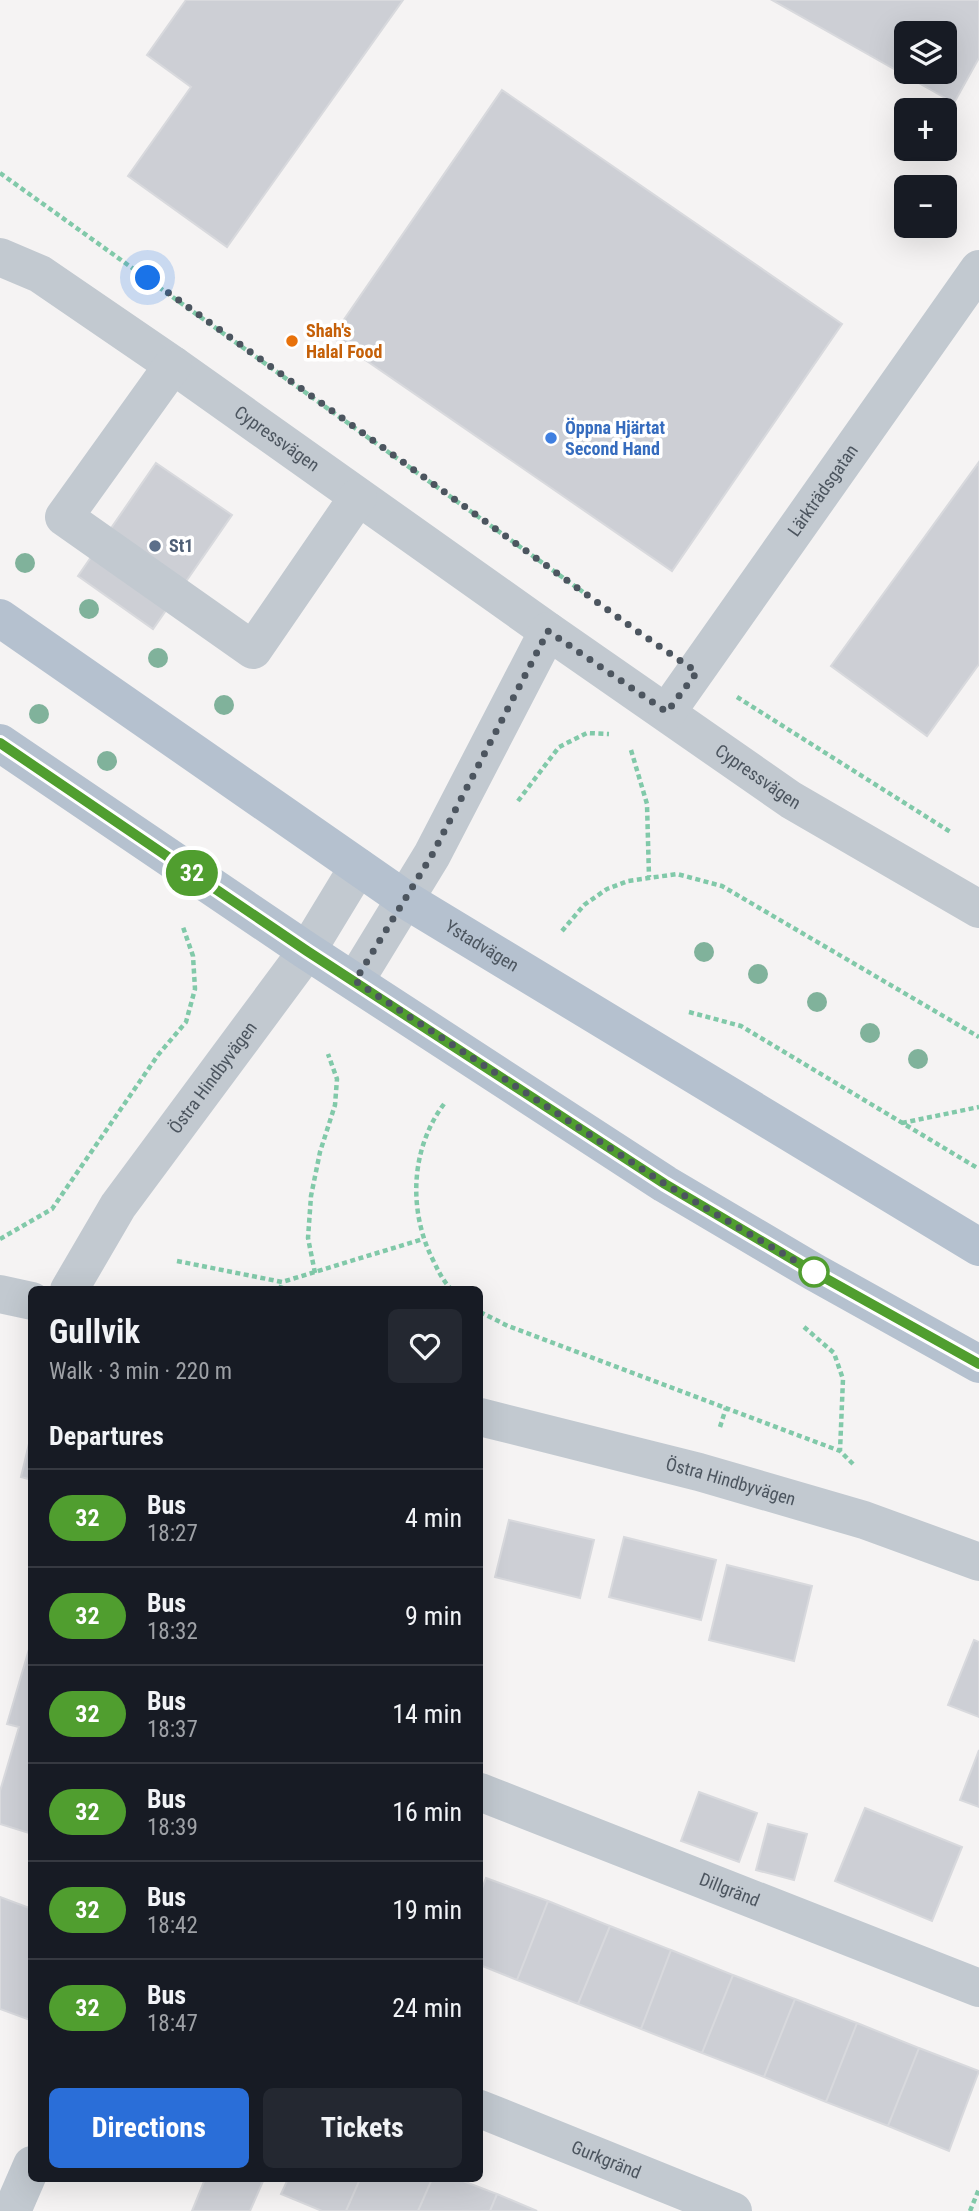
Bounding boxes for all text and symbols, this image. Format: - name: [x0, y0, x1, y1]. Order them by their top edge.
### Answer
- map controls: [894, 21, 957, 238]
- button: layers: [894, 21, 957, 84]
- button: +: [894, 98, 957, 161]
- button: −: [894, 175, 957, 238]
- your location: [130, 260, 165, 295]
- place label: Shah's Halal Food: [306, 320, 382, 362]
- marker: Shah's Halal Food: [284, 333, 300, 349]
- street label: Cypressvägen: [231, 401, 324, 476]
- place label: Öppna Hjärtat Second Hand: [565, 417, 666, 459]
- marker: Öppna Hjärtat Second Hand: [543, 430, 559, 446]
- street label: Lärkträdsgatan: [783, 440, 862, 540]
- place label: St1: [169, 535, 193, 556]
- marker: St1: [147, 538, 163, 554]
- street label: Cypressvägen: [711, 740, 804, 813]
- line badge: 32: [160, 850, 224, 896]
- text: 32: [180, 859, 204, 887]
- street label: Ystadvägen: [441, 915, 523, 976]
- street label: Östra Hindbyvägen: [164, 1017, 261, 1137]
- unlabelled marker: [799, 1257, 829, 1287]
- button: heart: [388, 1309, 462, 1383]
- text: Gullvik: [49, 1312, 140, 1351]
- text: Walk · 3 min · 220 m: [49, 1358, 232, 1385]
- text: Departures: [49, 1421, 164, 1451]
- street label: Östra Hindbyvägen: [664, 1453, 798, 1510]
- text: Bus: [147, 1490, 186, 1520]
- text: 4 min: [405, 1503, 462, 1533]
- text: 32: [75, 1504, 100, 1532]
- text: 18:27: [147, 1520, 198, 1547]
- text: Bus: [147, 1588, 186, 1618]
- text: 9 min: [405, 1601, 462, 1631]
- text: 32: [75, 1602, 100, 1630]
- text: 18:32: [147, 1618, 198, 1645]
- text: Bus: [147, 1686, 186, 1716]
- text: 14 min: [392, 1699, 462, 1729]
- text: 32: [75, 1700, 100, 1728]
- text: 18:37: [147, 1716, 198, 1743]
- text: Bus: [147, 1784, 186, 1814]
- text: 16 min: [392, 1797, 462, 1827]
- text: 32: [75, 1798, 100, 1826]
- text: 18:39: [147, 1814, 198, 1841]
- street label: Dillgränd: [696, 1868, 763, 1911]
- text: Bus: [147, 1882, 186, 1912]
- text: 19 min: [392, 1895, 462, 1925]
- text: 32: [75, 1896, 100, 1924]
- text: 18:42: [147, 1912, 198, 1939]
- text: Bus: [147, 1980, 186, 2010]
- text: 24 min: [392, 1993, 462, 2023]
- text: 32: [75, 1994, 100, 2022]
- text: 18:47: [147, 2010, 198, 2037]
- button: Directions: [49, 2088, 249, 2168]
- button: Tickets: [263, 2088, 462, 2168]
- street label: Gurkgränd: [569, 2136, 644, 2183]

